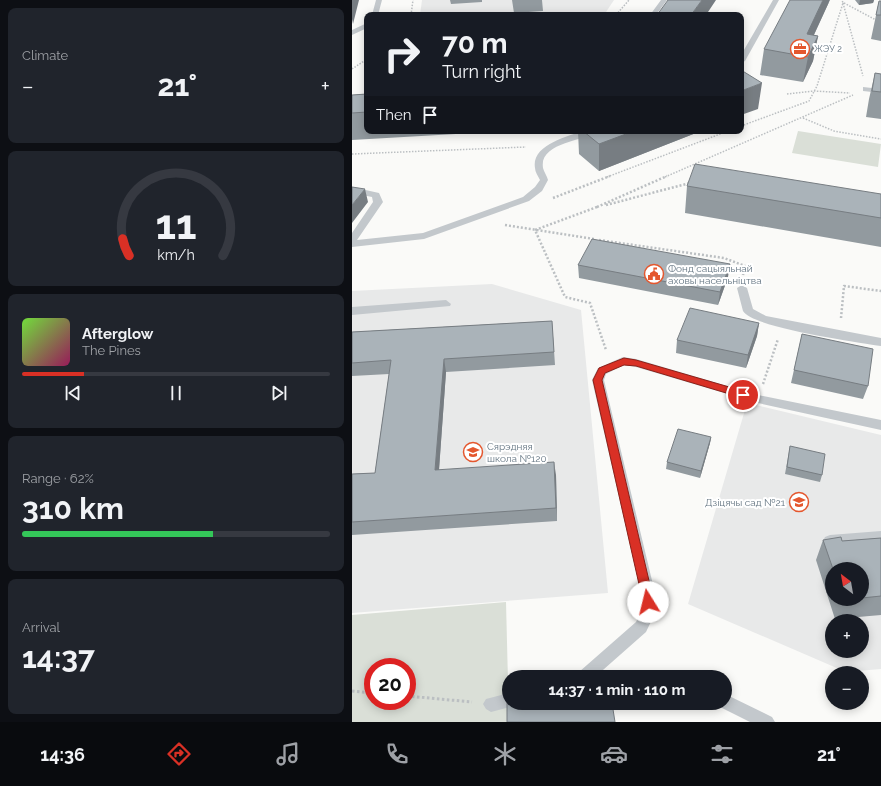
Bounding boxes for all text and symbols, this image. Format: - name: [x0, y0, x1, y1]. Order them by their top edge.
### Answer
- text: 70 m: [442, 27, 508, 60]
- icon: right: [376, 28, 428, 80]
- office icon: ЖЭУ 2: [789, 38, 811, 60]
- place label: ЖЭУ 2: [814, 44, 842, 54]
- text: Climate: [22, 48, 68, 63]
- text: Turn right: [442, 61, 521, 82]
- text: 21°: [158, 68, 197, 103]
- text: −: [22, 73, 34, 99]
- text: +: [321, 73, 330, 99]
- icon: arrive: [419, 104, 441, 126]
- text: Then: [376, 106, 411, 124]
- text: 11: [155, 200, 197, 249]
- text: km/h: [157, 247, 195, 263]
- public building icon: Фонд сацыяльнай аховы насельніцтва: [643, 263, 665, 285]
- place label: Фонд сацыяльнай аховы насельніцтва: [668, 263, 762, 286]
- text: Afterglow: [82, 325, 153, 343]
- text: The Pines: [82, 343, 141, 358]
- pin: [726, 378, 760, 412]
- icon: previous: [62, 382, 84, 404]
- icon: pause: [165, 382, 187, 404]
- icon: next: [268, 382, 290, 404]
- icon: arrive: [732, 384, 754, 406]
- school or university icon: Сярэдняя школа №120: [462, 441, 484, 463]
- place label: Сярэдняя школа №120: [487, 441, 547, 464]
- text: Range · 62%: [22, 471, 94, 486]
- text: 310 km: [22, 491, 124, 526]
- school or university icon: Дзіцячы сад №21: [788, 491, 810, 513]
- place label: Дзіцячы сад №21: [705, 497, 786, 508]
- north arrow: [825, 562, 869, 606]
- map controls: [825, 562, 869, 710]
- position arrow: [627, 581, 669, 623]
- button: +: [825, 614, 869, 658]
- text: Arrival: [22, 620, 60, 635]
- text: 14:37: [22, 640, 95, 675]
- speed limit sign: 20: [364, 658, 416, 710]
- button: −: [825, 666, 869, 710]
- text: 14:37 · 1 min · 110 m: [548, 681, 686, 699]
- icon: directions: [165, 740, 193, 768]
- icon: music: [274, 740, 302, 768]
- icon: phone: [383, 740, 411, 768]
- icon: climate: [491, 740, 519, 768]
- icon: car: [600, 740, 628, 768]
- icon: filters: [708, 740, 736, 768]
- text: 14:36: [40, 744, 85, 765]
- text: 21°: [817, 744, 841, 765]

